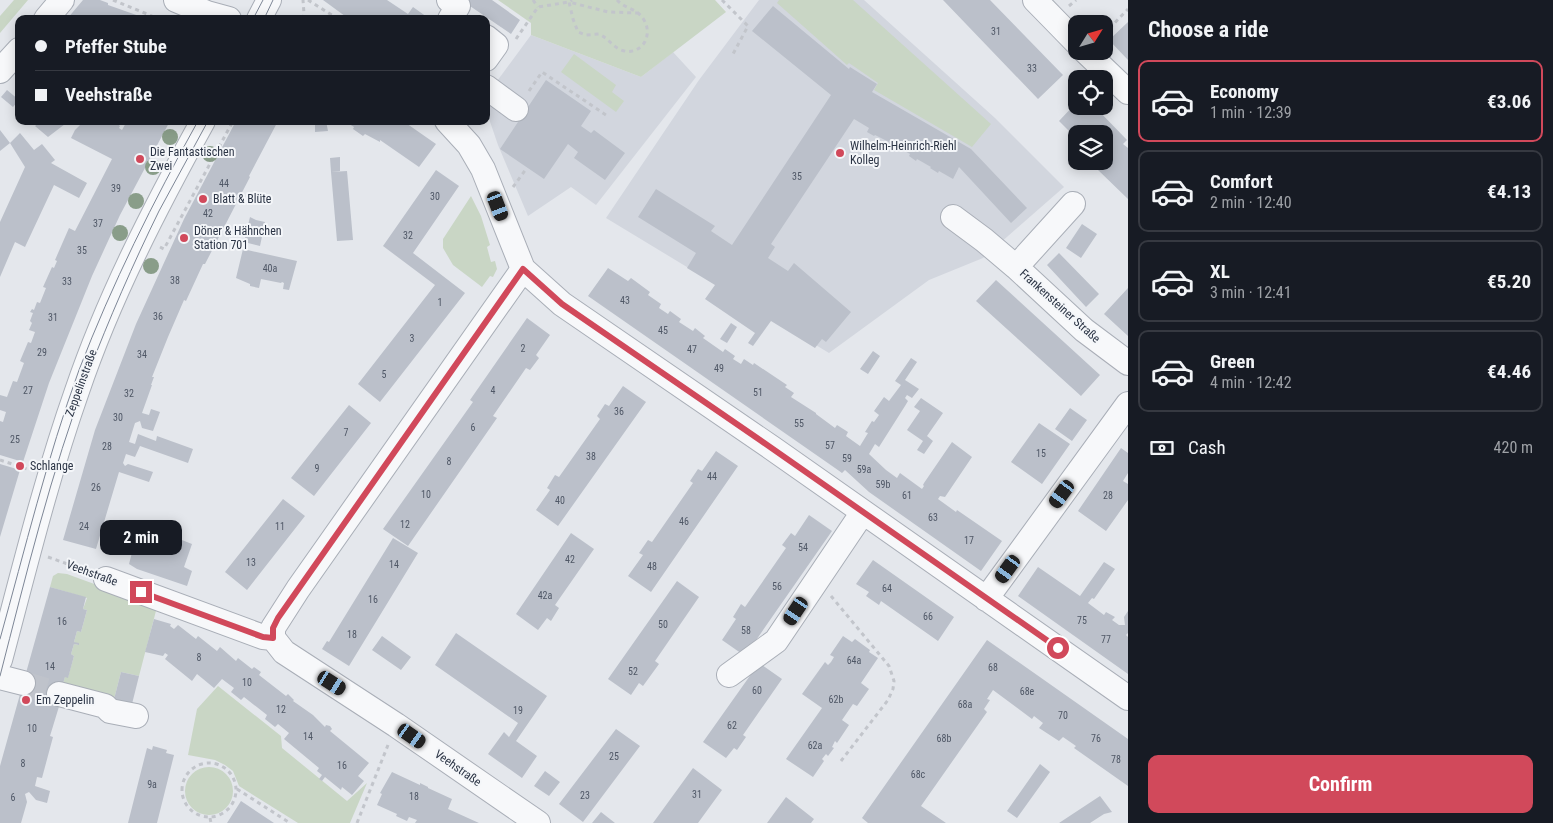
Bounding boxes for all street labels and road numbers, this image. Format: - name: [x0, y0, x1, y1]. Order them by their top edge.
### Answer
- street label: Frankensteiner Straße: [1017, 266, 1103, 346]
- street label: Zeppelinstraße: [62, 347, 100, 419]
- street label: Veehstraße: [64, 557, 120, 589]
- street label: Veehstraße: [432, 747, 484, 789]

